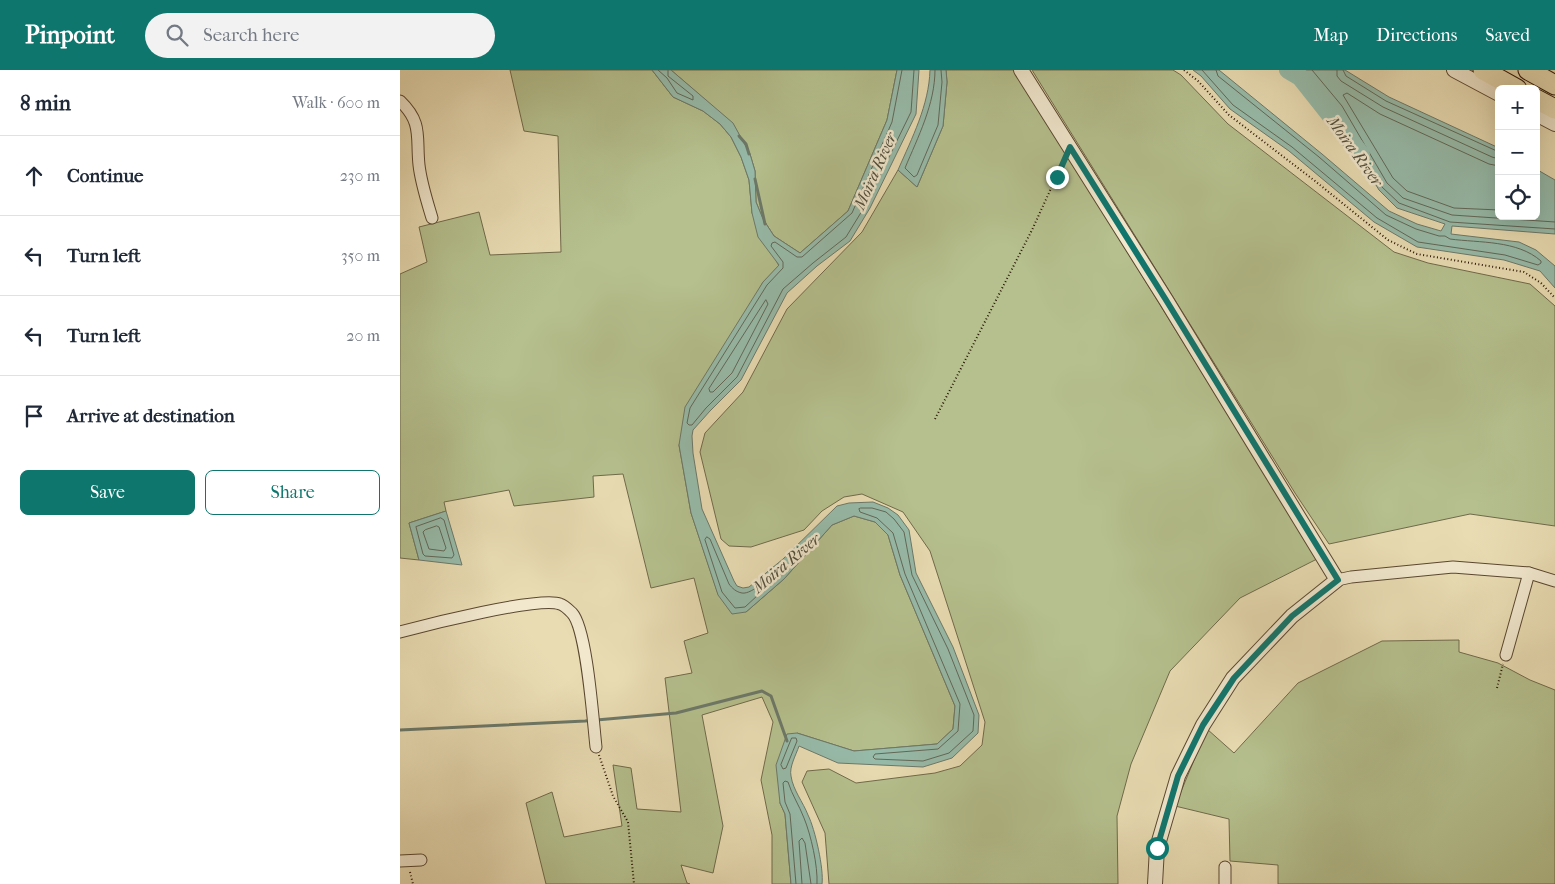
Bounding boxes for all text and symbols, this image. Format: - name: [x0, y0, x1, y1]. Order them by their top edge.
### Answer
- search box: [145, 13, 495, 58]
- text: Pinpoint: [25, 21, 115, 49]
- icon: search: [163, 21, 191, 49]
- text: Search here: [203, 24, 299, 46]
- text: Map: [1314, 25, 1348, 46]
- text: Directions: [1376, 25, 1457, 46]
- text: Saved: [1485, 25, 1530, 46]
- map controls: [1495, 85, 1540, 220]
- button: +: [1495, 85, 1540, 130]
- text: 8 min: [20, 91, 71, 115]
- text: Walk · 600 m: [292, 93, 380, 112]
- water label: Moira River: [1323, 111, 1388, 191]
- water label: Moira River: [849, 128, 901, 213]
- button: −: [1495, 130, 1540, 175]
- icon: ahead: [20, 162, 48, 190]
- text: Continue: [67, 165, 143, 187]
- text: 230 m: [340, 166, 380, 185]
- route end: [1046, 166, 1069, 189]
- button: locate: [1495, 175, 1540, 220]
- icon: left: [20, 242, 48, 270]
- text: Turn left: [67, 245, 141, 267]
- text: 350 m: [341, 246, 380, 265]
- icon: left: [20, 322, 48, 350]
- text: Turn left: [67, 325, 141, 347]
- text: 20 m: [346, 326, 380, 345]
- icon: arrive: [20, 402, 48, 430]
- text: Arrive at destination: [67, 405, 235, 427]
- button: Save: [20, 470, 195, 515]
- button: Share: [205, 470, 380, 515]
- water label: Moira River: [748, 528, 825, 597]
- route start: [1146, 837, 1169, 860]

